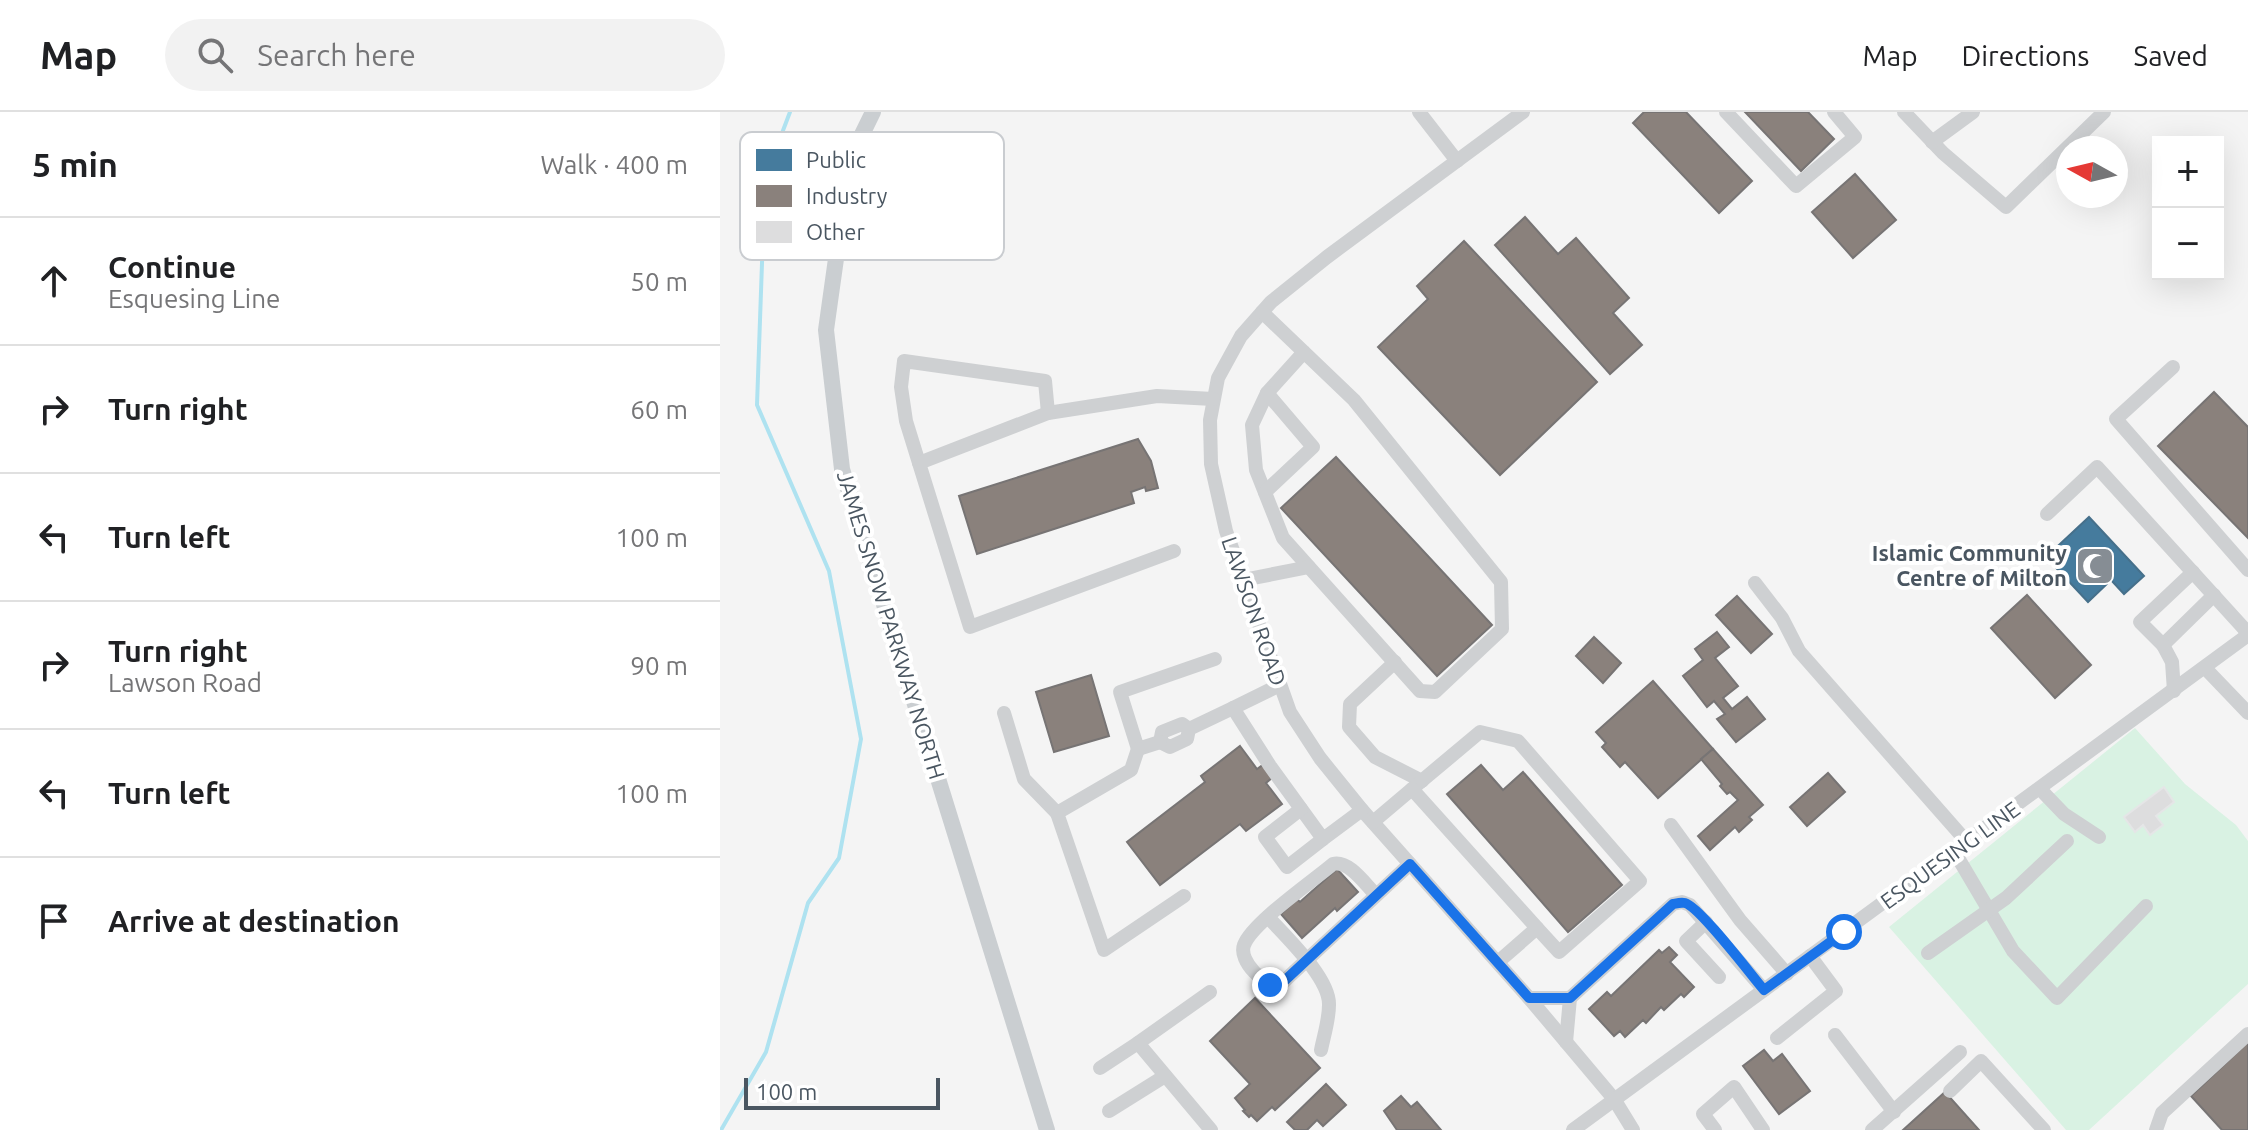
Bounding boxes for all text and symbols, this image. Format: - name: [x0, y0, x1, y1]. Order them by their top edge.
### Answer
- search box: [165, 19, 725, 91]
- icon: search: [193, 33, 237, 77]
- text: Map: [40, 34, 117, 76]
- text: Search here: [257, 38, 416, 72]
- text: Map: [1862, 40, 1918, 71]
- text: Directions: [1962, 40, 2089, 71]
- text: Saved: [2133, 40, 2208, 71]
- legend: [740, 132, 1004, 260]
- north arrow: [2056, 136, 2128, 208]
- map controls: [2152, 136, 2224, 280]
- button: +: [2152, 136, 2224, 208]
- text: 5 min: [32, 145, 118, 183]
- text: Public: [806, 147, 866, 172]
- text: Walk · 400 m: [540, 150, 688, 179]
- text: Industry: [806, 183, 888, 208]
- button: −: [2152, 208, 2224, 280]
- text: Other: [806, 219, 865, 244]
- text: Continue: [108, 250, 236, 284]
- icon: ahead: [32, 259, 76, 303]
- text: 50 m: [630, 267, 688, 296]
- text: Esquesing Line: [108, 284, 280, 313]
- icon: right: [32, 387, 76, 431]
- text: Turn right: [108, 392, 248, 426]
- text: 60 m: [630, 395, 688, 424]
- street label: JAMES SNOW PARKWAY NORTH: [833, 468, 950, 782]
- icon: left: [32, 515, 76, 559]
- text: Turn left: [108, 520, 230, 554]
- text: 100 m: [616, 523, 688, 552]
- street label: LAWSON ROAD: [1217, 533, 1292, 689]
- place label: Islamic Community Centre of Milton: [1872, 540, 2067, 590]
- mosque icon: Islamic Community Centre of Milton: [2074, 545, 2116, 587]
- text: Turn right: [108, 634, 248, 668]
- icon: right: [32, 643, 76, 687]
- text: 90 m: [630, 651, 688, 680]
- text: Lawson Road: [108, 668, 262, 697]
- icon: left: [32, 771, 76, 815]
- text: Turn left: [108, 776, 230, 810]
- text: 100 m: [616, 779, 688, 808]
- street label: ESQUESING LINE: [1875, 796, 2024, 913]
- icon: arrive: [32, 899, 76, 943]
- text: Arrive at destination: [108, 904, 400, 938]
- route start: [1826, 914, 1862, 950]
- route end: [1252, 967, 1288, 1003]
- scale bar: [744, 1074, 940, 1110]
- text: 100 m: [756, 1079, 817, 1104]

